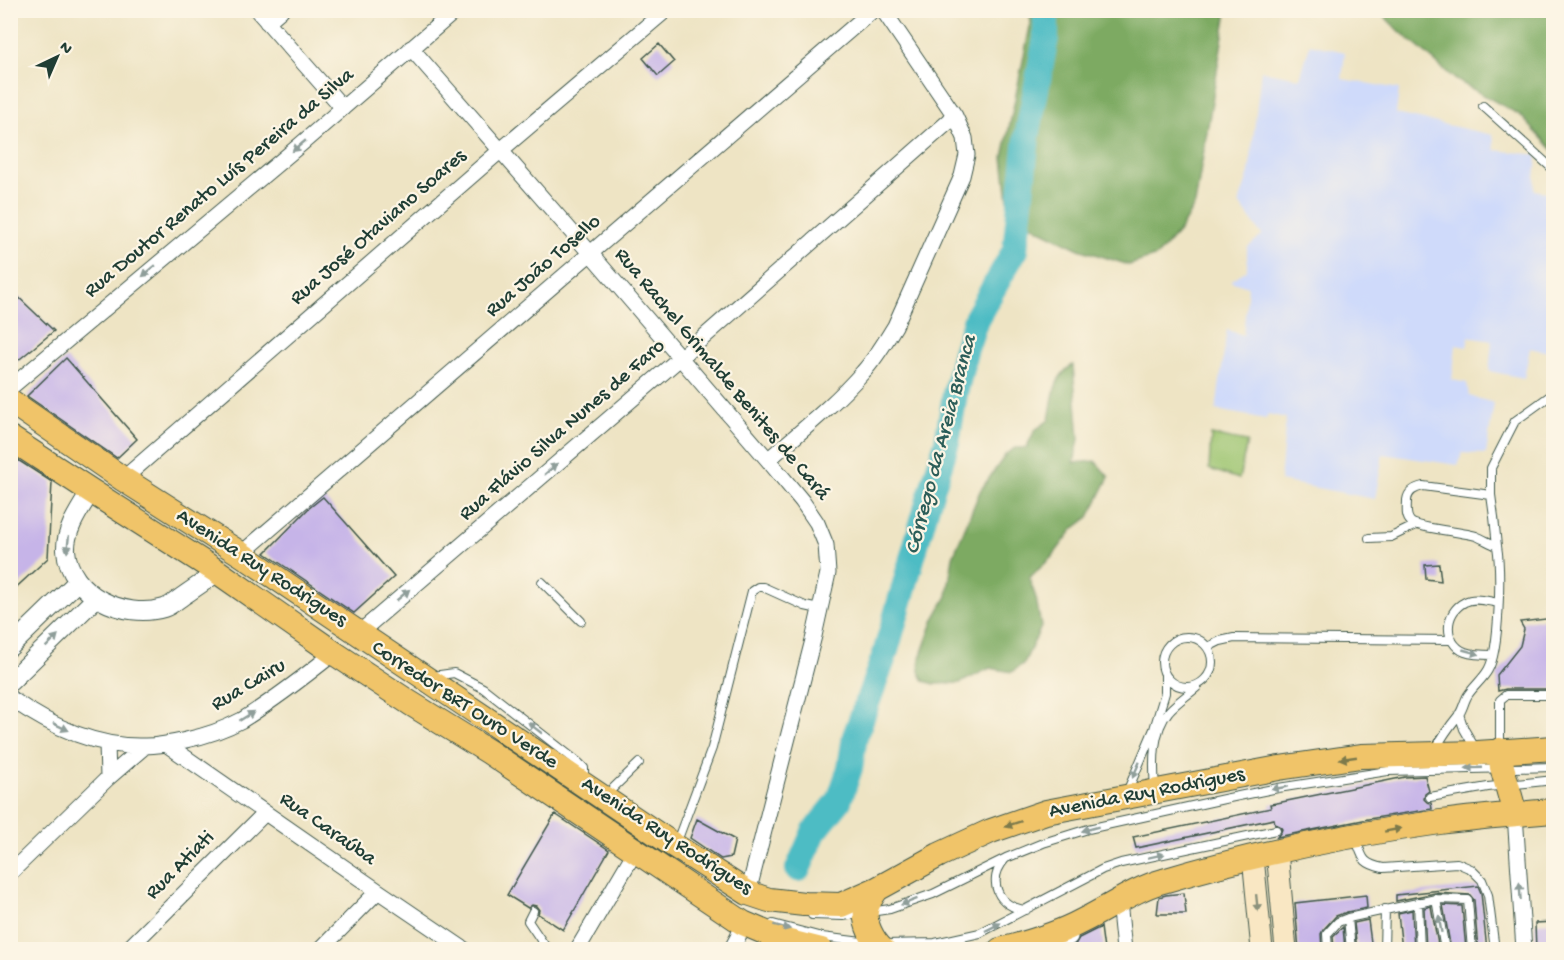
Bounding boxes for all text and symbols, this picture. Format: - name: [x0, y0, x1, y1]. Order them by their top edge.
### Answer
- north arrow: [27, 27, 87, 87]
- text: N: [55, 38, 76, 60]
- street label: Rua Doutor Renato Luís Pereira da Silva: [80, 63, 361, 304]
- one-way arrow: [292, 139, 307, 152]
- street label: Rua José Otaviano Soares: [286, 144, 473, 311]
- street label: Rua João Tosello: [481, 210, 607, 324]
- street label: Rua Rachel Grimalde Benites de Cará: [608, 244, 835, 507]
- one-way arrow: [141, 265, 157, 278]
- water label: Córrego da Areia Branca: [900, 331, 984, 557]
- street label: Rua Flávio Silva Nunes de Faro: [455, 335, 671, 527]
- one-way arrow: [544, 462, 559, 475]
- street label: Avenida Ruy Rodrigues: [171, 504, 352, 634]
- one-way arrow: [63, 535, 73, 554]
- one-way arrow: [395, 589, 411, 602]
- one-way arrow: [45, 634, 59, 648]
- street label: Corredor BRT Ouro Verde: [366, 636, 563, 776]
- one-way arrow: [1462, 648, 1480, 657]
- street label: Rua Cairu: [207, 654, 291, 718]
- one-way arrow: [239, 710, 255, 721]
- one-way arrow: [527, 722, 543, 735]
- one-way arrow: [52, 723, 69, 732]
- one-way arrow: [1339, 753, 1358, 762]
- one-way arrow: [1131, 761, 1141, 779]
- street label: Avenida Ruy Rodrigues: [1047, 763, 1248, 825]
- one-way arrow: [1465, 763, 1484, 773]
- street label: Avenida Ruy Rodrigues: [576, 772, 757, 902]
- one-way arrow: [1271, 783, 1290, 792]
- street label: Rua Caraúba: [274, 788, 381, 873]
- one-way arrow: [1004, 819, 1022, 829]
- one-way arrow: [1081, 825, 1099, 835]
- one-way arrow: [1384, 825, 1403, 834]
- street label: Rua Atiati: [141, 826, 221, 906]
- one-way arrow: [1147, 850, 1166, 860]
- one-way arrow: [1515, 882, 1525, 901]
- one-way arrow: [1253, 894, 1262, 913]
- one-way arrow: [900, 897, 918, 907]
- one-way arrow: [1436, 915, 1445, 934]
- one-way arrow: [773, 922, 791, 932]
- one-way arrow: [985, 922, 1002, 931]

